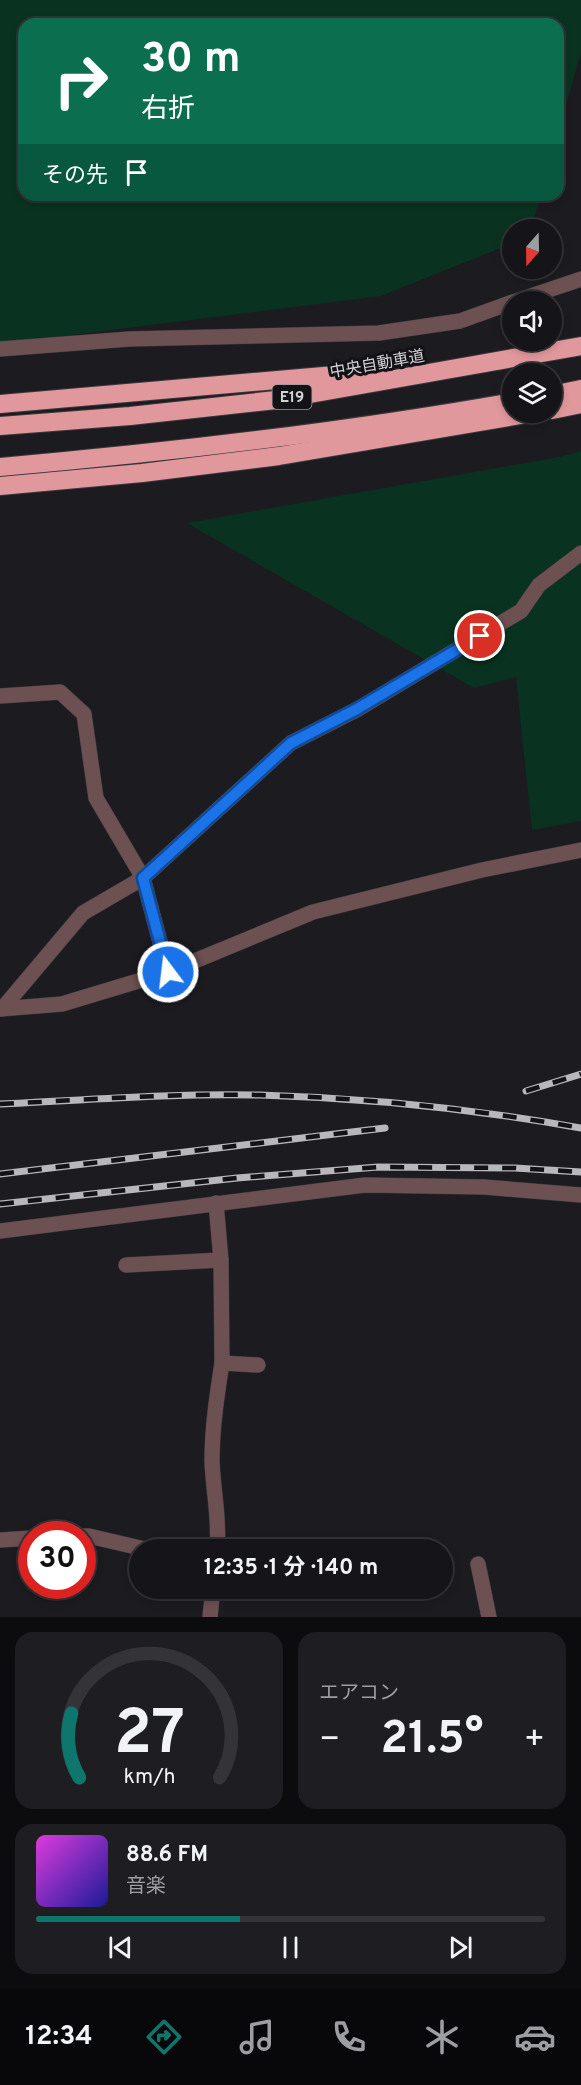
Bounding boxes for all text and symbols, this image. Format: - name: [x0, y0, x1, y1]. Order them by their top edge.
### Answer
- text: 30 m: [141, 34, 240, 87]
- icon: right: [42, 42, 120, 120]
- text: 右折: [141, 93, 195, 127]
- icon: arrive: [120, 156, 153, 189]
- text: その先: [42, 163, 108, 190]
- north arrow: [502, 219, 562, 279]
- map controls: [502, 219, 562, 423]
- button: sound: [502, 291, 562, 351]
- street label: 中央自動車道: [328, 347, 426, 383]
- button: layers: [502, 363, 562, 423]
- road number: E19: [272, 385, 312, 409]
- pin: [454, 610, 505, 661]
- icon: arrive: [463, 619, 496, 652]
- position arrow: [136, 940, 200, 1004]
- speed limit sign: 30: [18, 1521, 96, 1599]
- text: 12:35 · 1 分 · 140 m: [204, 1555, 378, 1582]
- text: エアコン: [319, 1681, 399, 1707]
- text: 27: [113, 1697, 185, 1776]
- text: 21.5°: [381, 1712, 483, 1769]
- text: −: [319, 1720, 340, 1762]
- text: +: [524, 1720, 545, 1762]
- text: km/h: [123, 1764, 175, 1791]
- text: 88.6 FM: [126, 1842, 208, 1869]
- text: 音楽: [126, 1874, 166, 1900]
- icon: previous: [104, 1931, 137, 1964]
- icon: pause: [274, 1931, 307, 1964]
- icon: next: [444, 1931, 477, 1964]
- icon: directions: [143, 2016, 185, 2058]
- icon: music: [236, 2016, 278, 2058]
- icon: phone: [328, 2016, 370, 2058]
- icon: climate: [421, 2016, 463, 2058]
- icon: car: [514, 2016, 556, 2058]
- text: 12:34: [25, 2020, 93, 2054]

